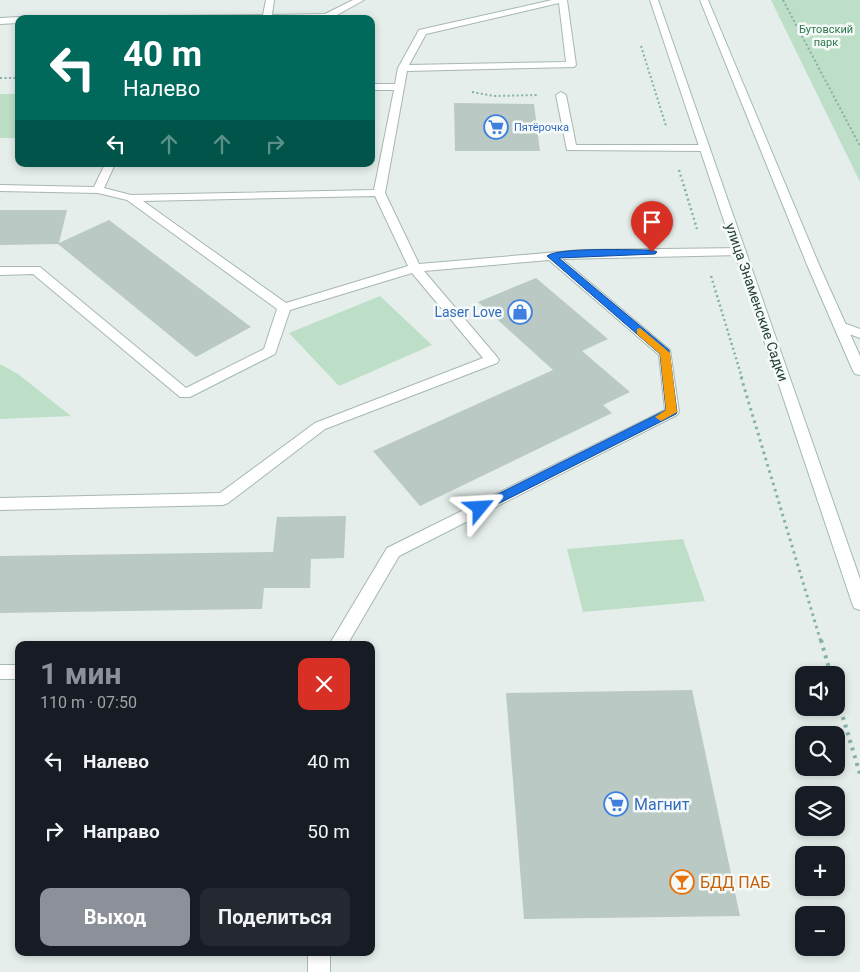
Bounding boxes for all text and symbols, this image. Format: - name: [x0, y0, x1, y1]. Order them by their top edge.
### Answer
- park label: Бутовский парк: [799, 23, 853, 49]
- text: 40 m: [123, 34, 202, 75]
- icon: left: [40, 35, 105, 100]
- text: Налево: [123, 76, 200, 101]
- supermarket icon: Пятёрочка: [483, 114, 509, 140]
- place label: Пятёрочка: [514, 121, 569, 134]
- icon: left: [102, 130, 130, 158]
- icon: ahead: [155, 130, 183, 158]
- icon: ahead: [208, 130, 236, 158]
- icon: right: [261, 130, 289, 158]
- pin: [631, 201, 673, 252]
- icon: arrive: [638, 208, 666, 236]
- street label: улица Знаменские Садки: [722, 221, 792, 383]
- shop icon: Laser Love: [507, 299, 533, 325]
- place label: Laser Love: [434, 304, 502, 320]
- position arrow: [453, 481, 505, 533]
- text: 1 мин: [40, 656, 121, 691]
- button: close: [298, 658, 350, 710]
- map controls: [795, 666, 845, 956]
- button: sound: [795, 666, 845, 716]
- text: 110 m · 07:50: [40, 693, 137, 712]
- button: search: [795, 726, 845, 776]
- icon: left: [40, 747, 68, 775]
- text: Налево: [83, 750, 149, 773]
- text: 40 m: [307, 750, 350, 773]
- button: layers: [795, 786, 845, 836]
- supermarket icon: Магнит: [603, 791, 629, 817]
- place label: Магнит: [634, 795, 690, 814]
- icon: right: [40, 817, 68, 845]
- text: Направо: [83, 820, 160, 843]
- text: 50 m: [307, 820, 350, 843]
- button: +: [795, 846, 845, 896]
- bar icon: БДД ПАБ: [669, 869, 695, 895]
- place label: БДД ПАБ: [700, 873, 770, 892]
- button: Выход: [40, 888, 190, 946]
- button: Поделиться: [200, 888, 350, 946]
- button: −: [795, 906, 845, 956]

